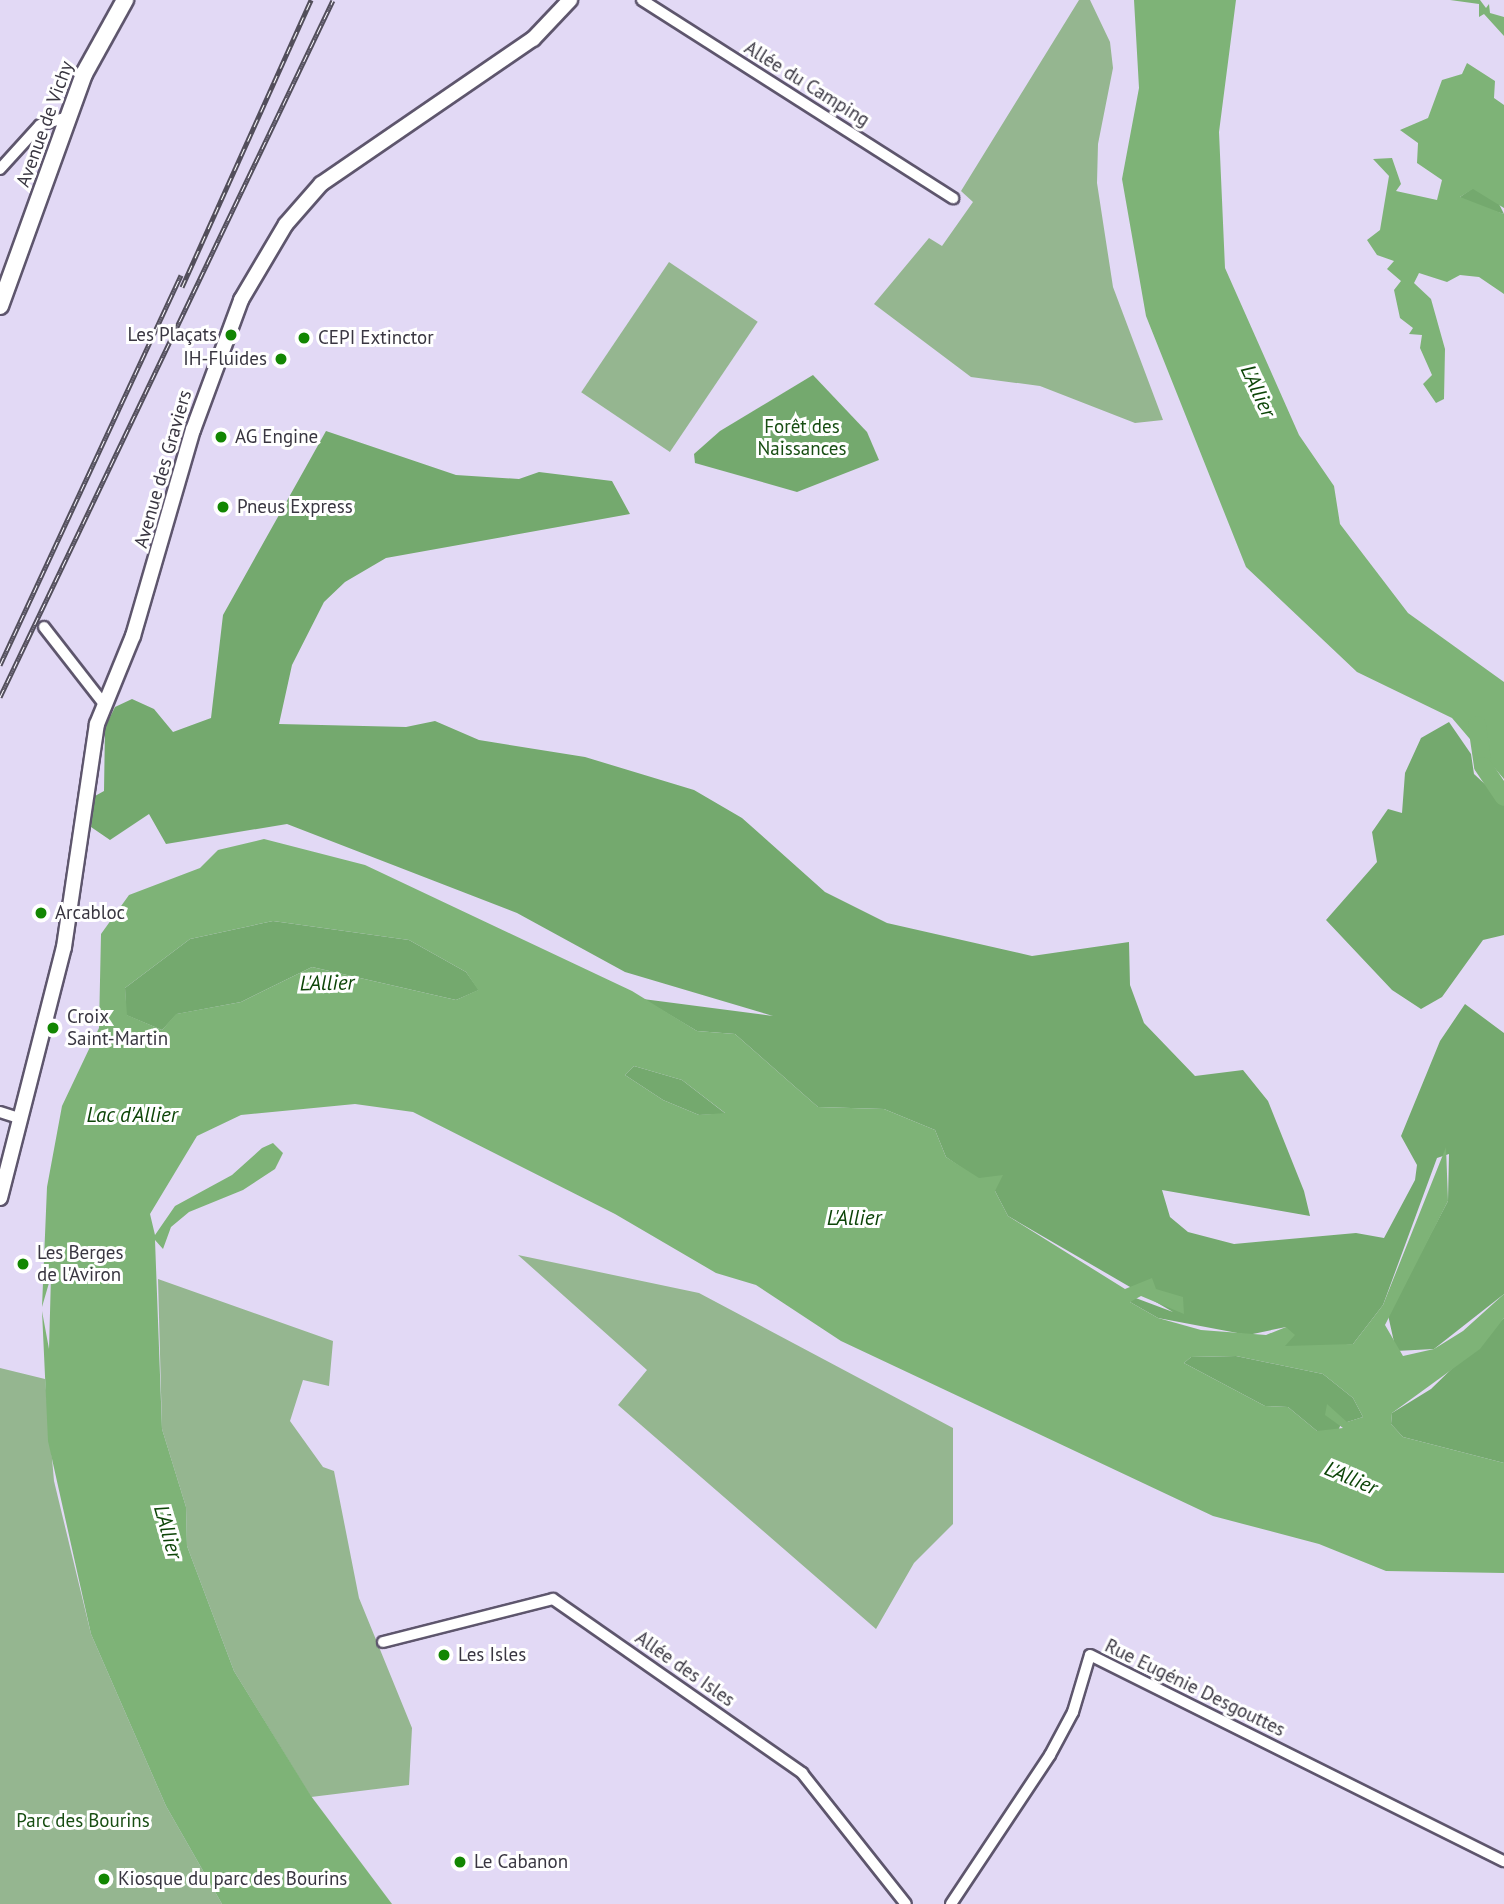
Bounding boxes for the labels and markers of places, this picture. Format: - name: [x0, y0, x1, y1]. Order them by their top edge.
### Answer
- place label: Les Plaçats: [128, 324, 217, 346]
- marker: Les Plaçats: [223, 327, 239, 343]
- place label: CEPI Extinctor: [318, 327, 434, 349]
- marker: CEPI Extinctor: [296, 330, 312, 346]
- place label: IH-Fluides: [183, 348, 267, 370]
- marker: IH-Fluides: [273, 351, 289, 367]
- place label: AG Engine: [235, 426, 318, 448]
- marker: AG Engine: [213, 429, 229, 445]
- place label: Pneus Express: [237, 496, 353, 518]
- marker: Pneus Express: [215, 499, 231, 515]
- place label: Arcabloc: [55, 902, 125, 924]
- marker: Arcabloc: [33, 905, 49, 921]
- place label: Croix Saint-Martin: [67, 1006, 168, 1050]
- marker: Croix Saint-Martin: [45, 1020, 61, 1036]
- place label: Les Berges de l'Aviron: [37, 1242, 123, 1286]
- marker: Les Berges de l'Aviron: [15, 1256, 31, 1272]
- place label: Les Isles: [458, 1644, 526, 1666]
- marker: Les Isles: [436, 1647, 452, 1663]
- place label: Le Cabanon: [474, 1851, 568, 1873]
- marker: Le Cabanon: [452, 1854, 468, 1870]
- place label: Kiosque du parc des Bourins: [118, 1868, 348, 1890]
- marker: Kiosque du parc des Bourins: [96, 1871, 112, 1887]

